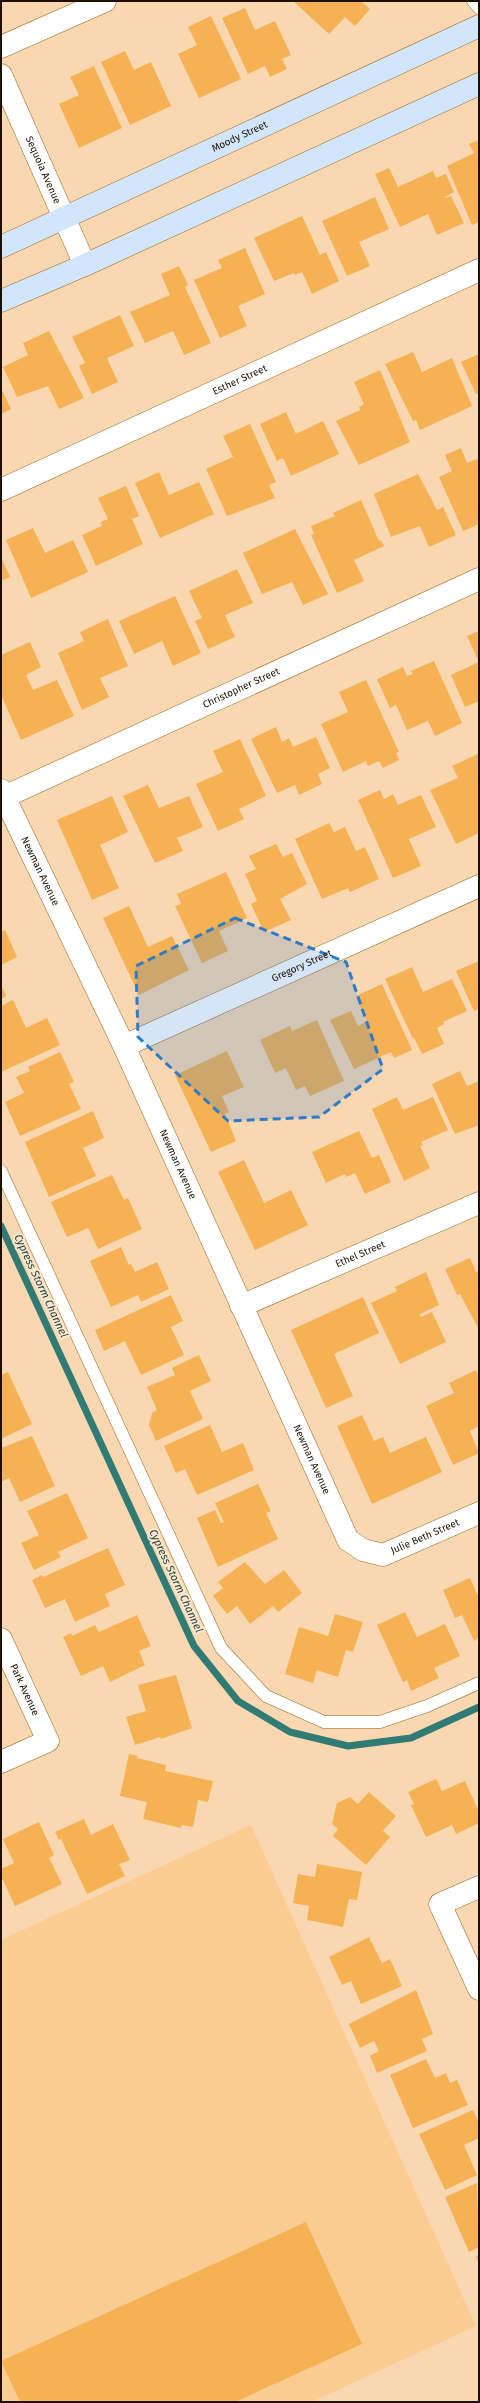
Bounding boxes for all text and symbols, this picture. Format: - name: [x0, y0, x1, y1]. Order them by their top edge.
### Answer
- street label: Moody Street: [210, 118, 270, 155]
- street label: Sequoia Avenue: [23, 134, 63, 206]
- street label: Esther Street: [211, 362, 269, 398]
- street label: Christopher Street: [201, 665, 282, 711]
- street label: Newman Avenue: [18, 835, 62, 908]
- street label: Gregory Street: [270, 947, 334, 985]
- street label: Newman Avenue: [157, 1128, 199, 1201]
- water label: Cypress Storm Channel: [11, 1232, 71, 1340]
- street label: Ethel Street: [334, 1238, 387, 1270]
- street label: Newman Avenue: [290, 1423, 332, 1496]
- street label: Julie Beth Street: [389, 1516, 462, 1557]
- water label: Cypress Storm Channel: [146, 1527, 206, 1635]
- street label: Park Avenue: [7, 1662, 42, 1718]

